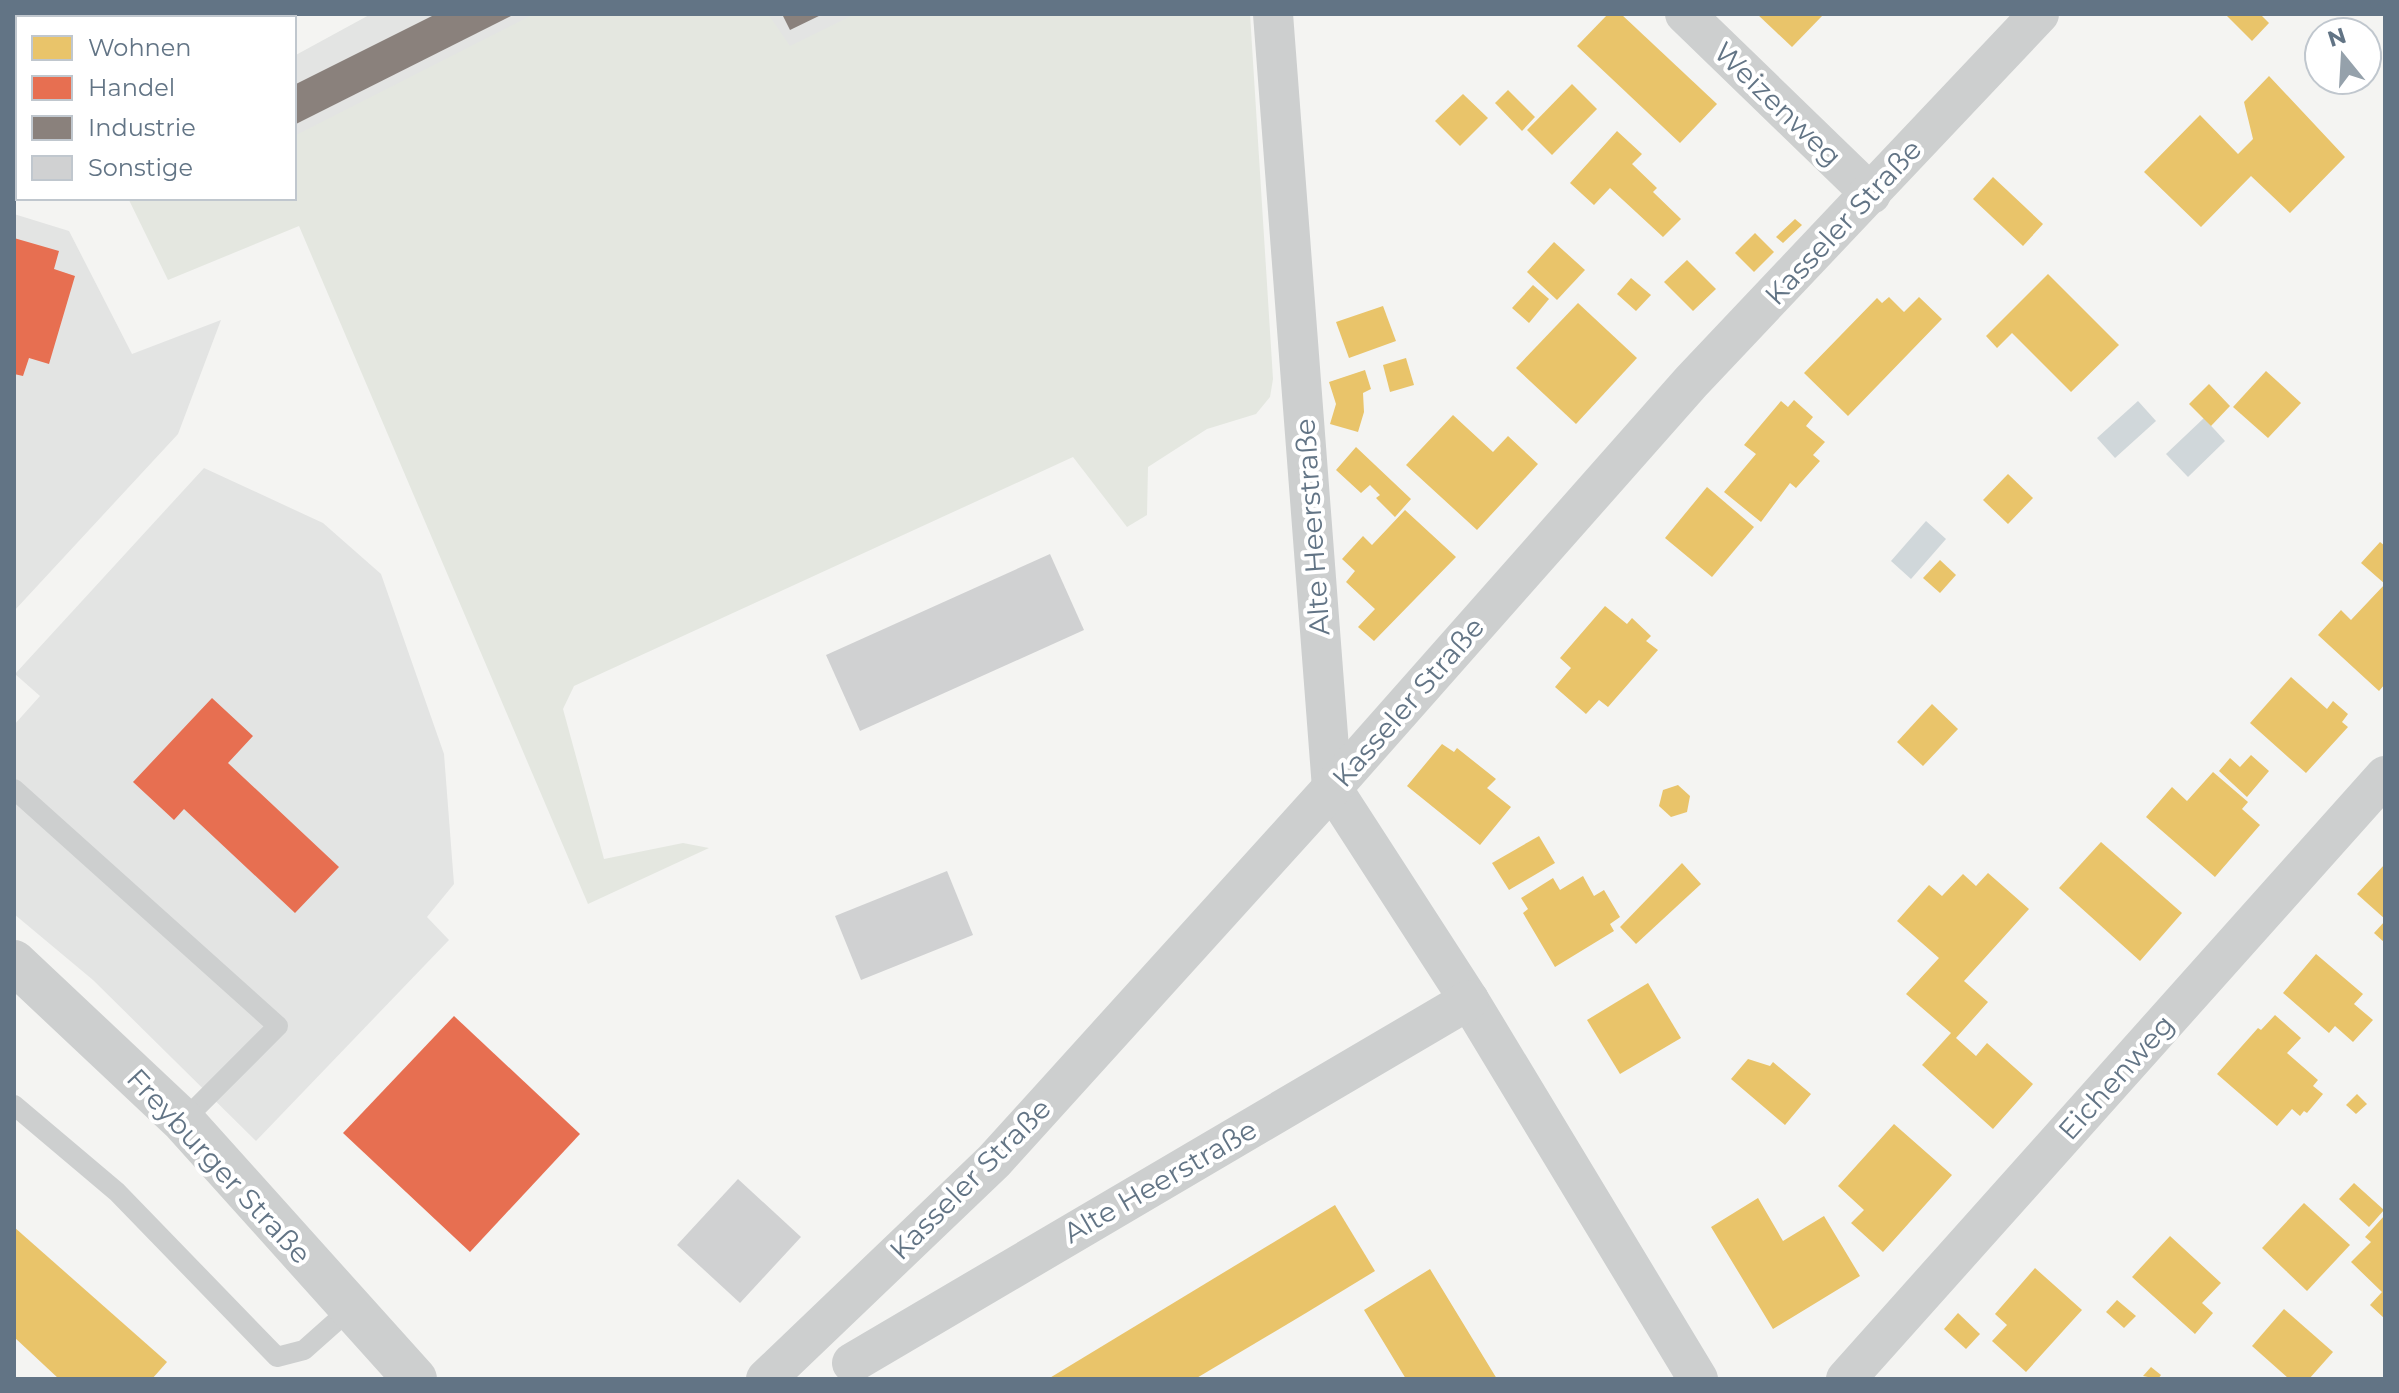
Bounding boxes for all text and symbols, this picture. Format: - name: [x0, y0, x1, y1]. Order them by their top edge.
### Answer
- legend: [16, 16, 296, 200]
- north arrow: [2303, 16, 2383, 96]
- text: N: [2324, 22, 2350, 53]
- text: Wohnen: [88, 33, 192, 62]
- street label: Weizenweg: [1707, 35, 1849, 173]
- text: Handel: [88, 73, 175, 102]
- text: Industrie: [88, 113, 196, 142]
- street label: Kasseler Straße: [1758, 132, 1928, 312]
- text: Sonstige: [88, 153, 193, 182]
- street label: Alte Heerstraße: [1287, 417, 1337, 637]
- street label: Kasseler Straße: [1325, 610, 1491, 794]
- street label: Eichenweg: [2051, 1007, 2181, 1147]
- street label: Freyburger Straße: [120, 1061, 318, 1271]
- street label: Kasseler Straße: [882, 1091, 1058, 1267]
- street label: Alte Heerstraße: [1057, 1112, 1263, 1250]

